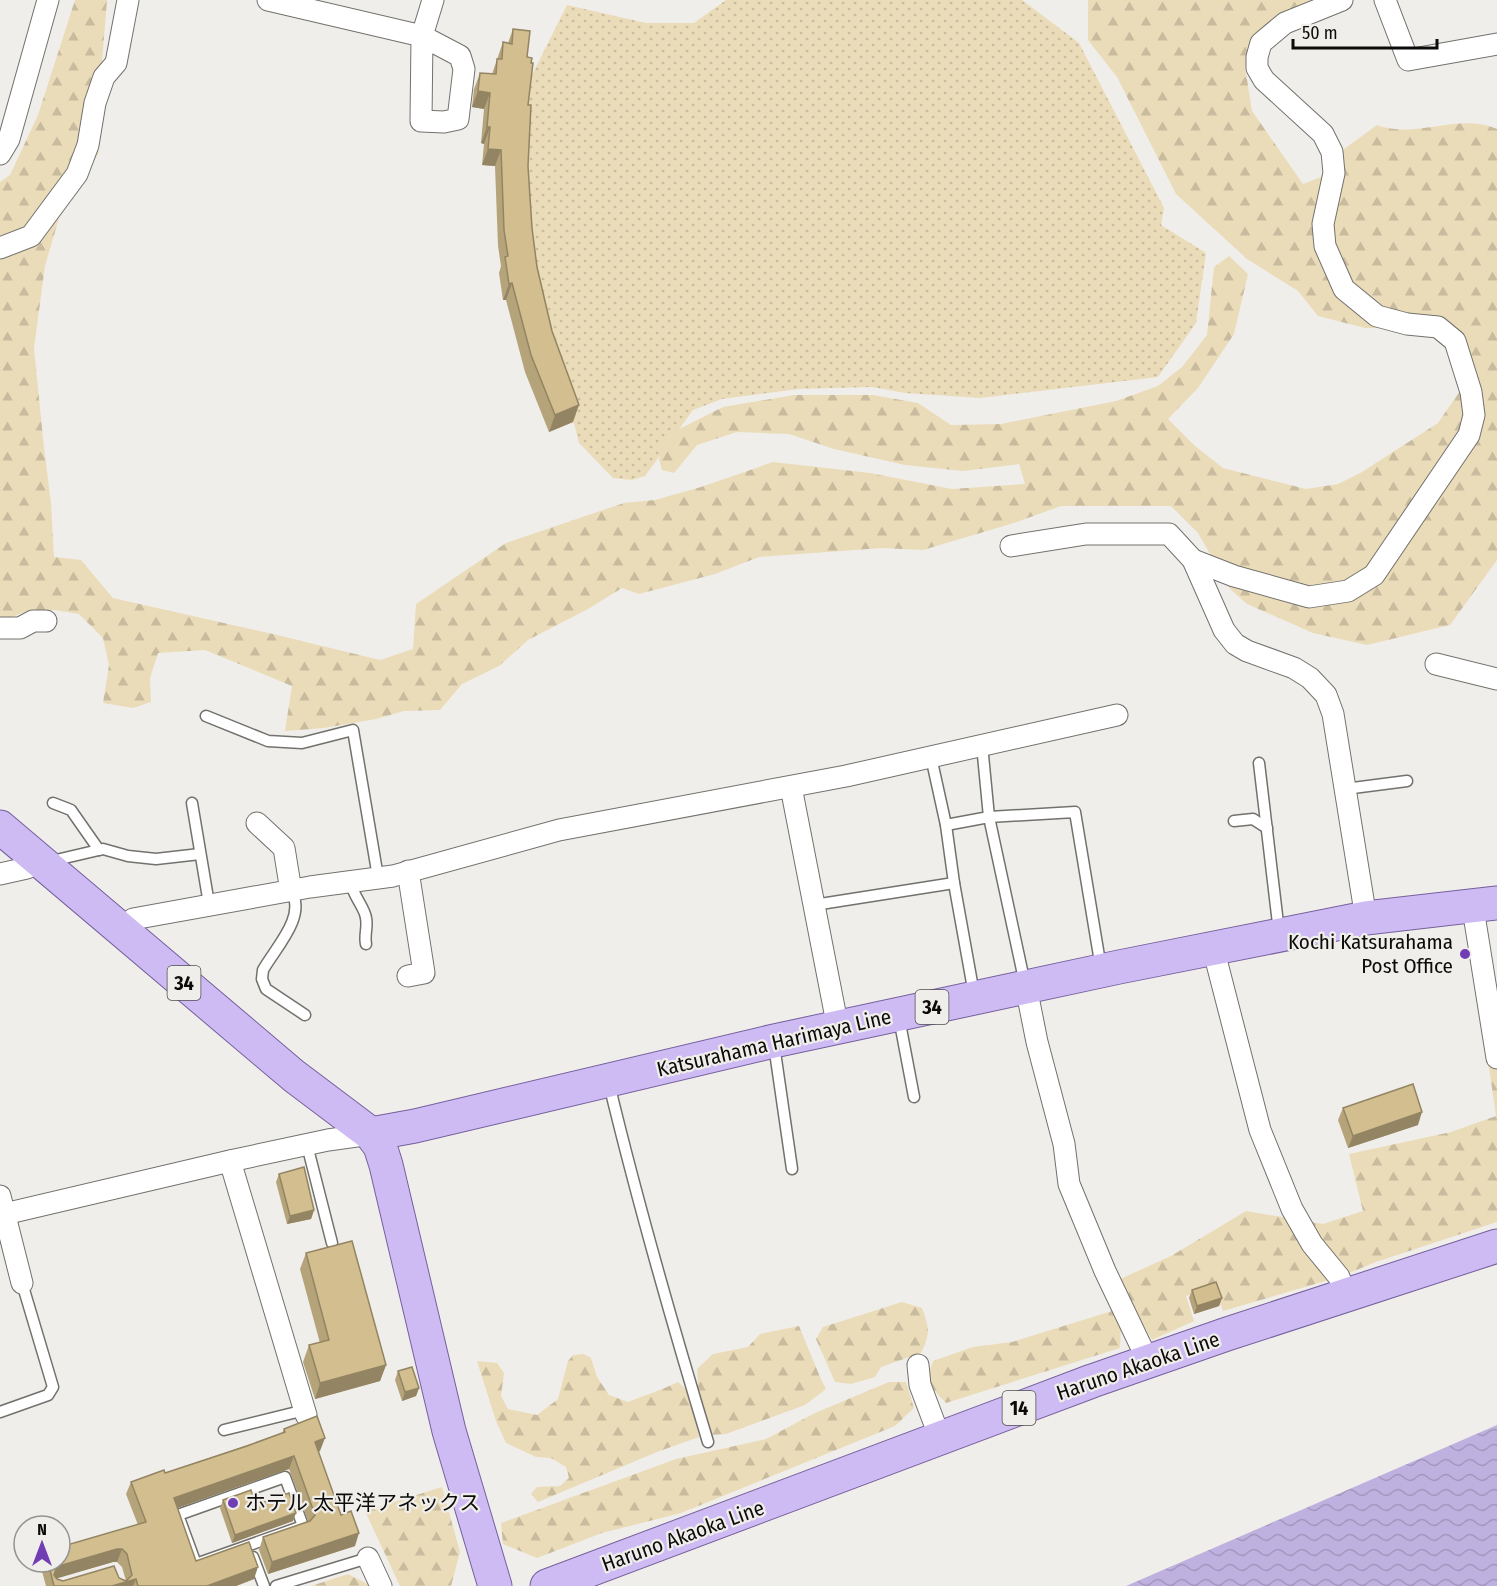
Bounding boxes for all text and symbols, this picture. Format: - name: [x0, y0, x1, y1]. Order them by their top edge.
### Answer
- scale bar: [1293, 12, 1437, 50]
- text: 50 m: [1302, 22, 1338, 44]
- place label: Kochi Katsurahama Post Office: [1288, 929, 1453, 979]
- marker: Kochi Katsurahama Post Office: [1458, 947, 1472, 961]
- road number: 34: [168, 966, 201, 1000]
- road number: 34: [916, 990, 948, 1024]
- street label: Katsurahama Harimaya Line: [654, 1003, 894, 1083]
- street label: Haruno Akaoka Line: [1053, 1326, 1223, 1406]
- road number: 14: [1002, 1391, 1036, 1425]
- place label: ホテル 太平洋アネックス: [245, 1490, 480, 1516]
- street label: Haruno Akaoka Line: [598, 1495, 768, 1577]
- marker: ホテル 太平洋アネックス: [226, 1496, 240, 1510]
- north arrow: [12, 1514, 72, 1574]
- text: N: [37, 1520, 47, 1539]

